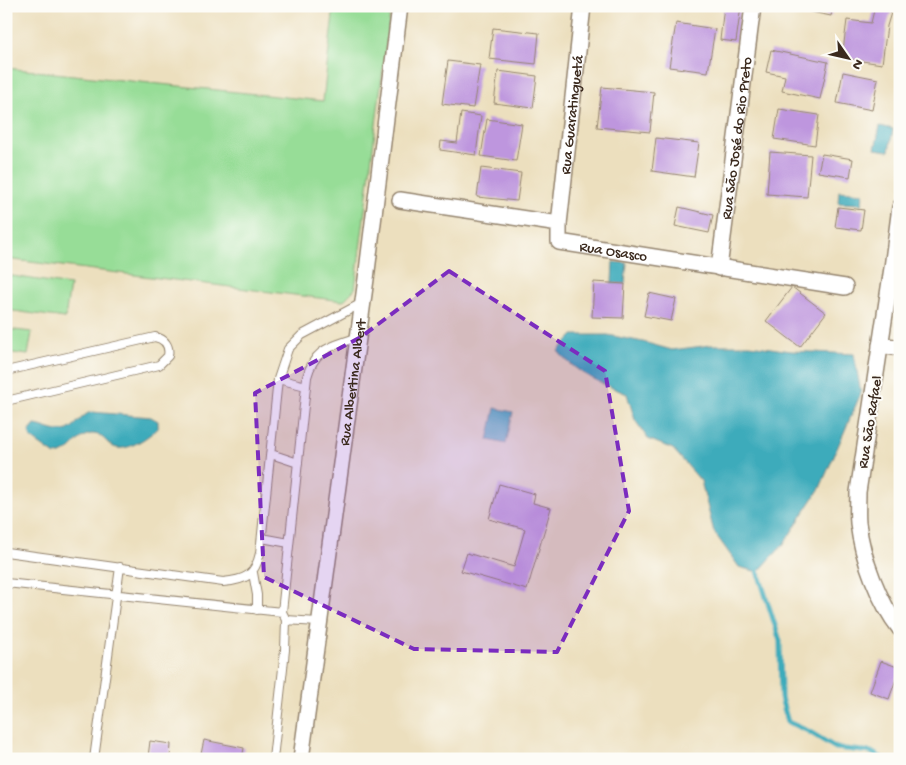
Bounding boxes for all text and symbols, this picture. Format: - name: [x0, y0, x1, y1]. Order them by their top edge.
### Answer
- north arrow: [824, 32, 874, 82]
- street label: Rua Guaratinguetá: [558, 54, 589, 175]
- text: N: [847, 55, 866, 72]
- street label: Rua São José do Rio Preto: [718, 56, 757, 221]
- street label: Rua Osasco: [578, 238, 648, 267]
- street label: Rua Albertina Albert: [336, 316, 372, 447]
- street label: Rua São Rafael: [855, 375, 887, 470]

